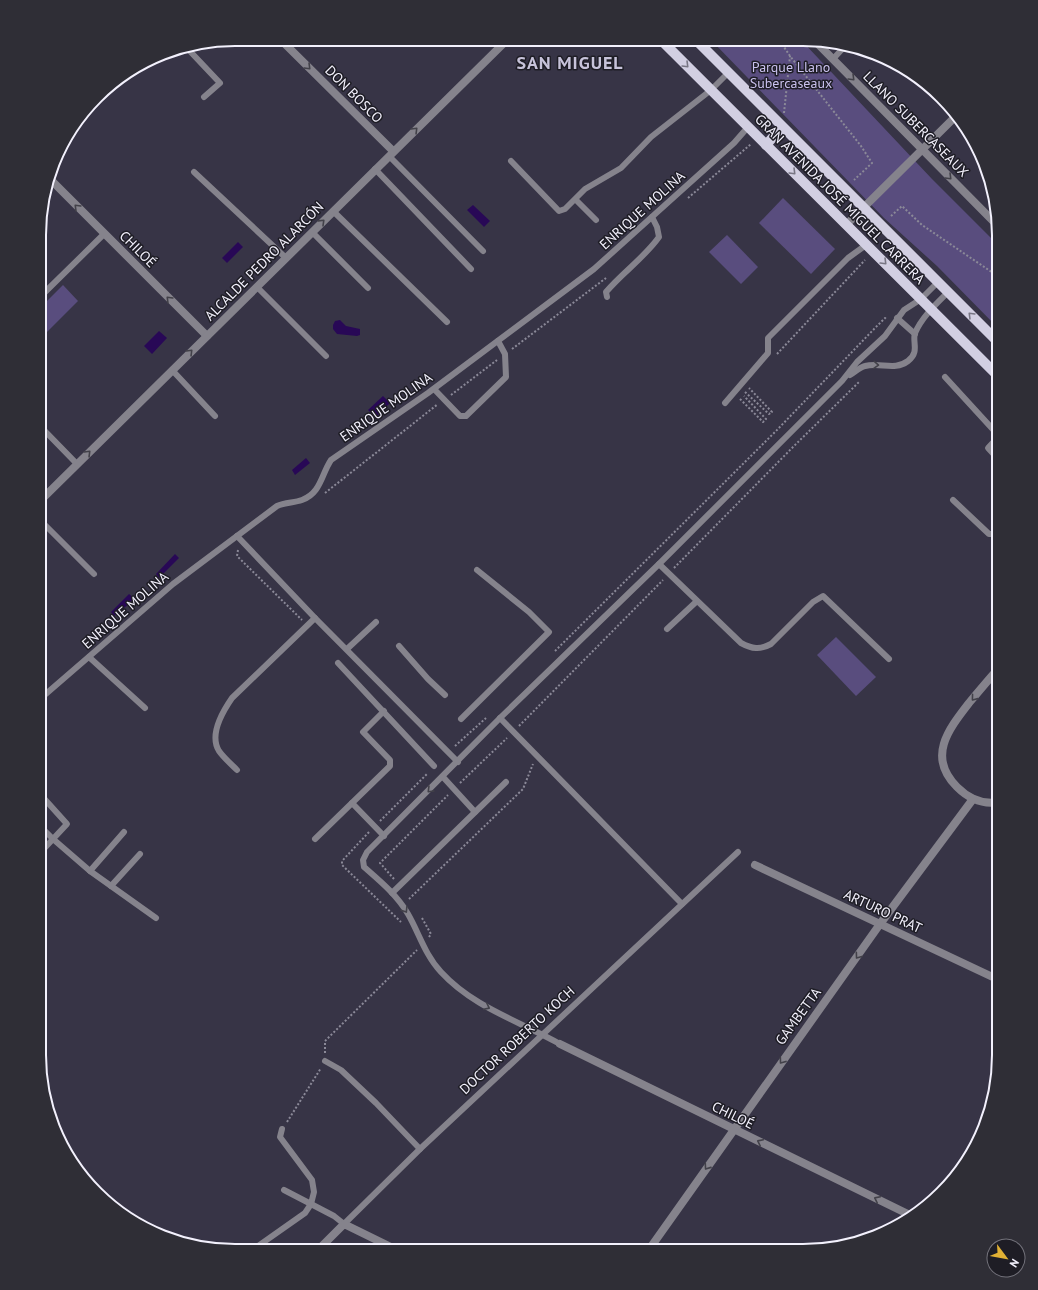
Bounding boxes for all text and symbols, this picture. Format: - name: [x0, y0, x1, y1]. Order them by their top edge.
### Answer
- district label: SAN MIGUEL: [516, 51, 624, 74]
- park label: Parque Llano Subercaseaux: [750, 58, 832, 92]
- one-way arrow: [681, 60, 689, 68]
- street label: DON BOSCO: [321, 61, 387, 127]
- one-way arrow: [303, 62, 311, 70]
- street label: LLANO SUBERCASEAUX: [859, 67, 973, 181]
- one-way arrow: [847, 73, 855, 81]
- street label: GRAN AVENIDA JOSÉ MIGUEL CARRERA: [751, 110, 929, 288]
- one-way arrow: [410, 127, 418, 135]
- street label: ENRIQUE MOLINA: [596, 166, 689, 253]
- one-way arrow: [788, 168, 796, 175]
- one-way arrow: [945, 172, 952, 180]
- street label: ALCALDE PEDRO ALARCÓN: [201, 198, 327, 324]
- one-way arrow: [74, 204, 82, 212]
- one-way arrow: [317, 219, 325, 226]
- street label: CHILOÉ: [116, 227, 160, 271]
- one-way arrow: [879, 257, 887, 265]
- one-way arrow: [166, 296, 174, 304]
- one-way arrow: [968, 312, 976, 320]
- one-way arrow: [185, 349, 193, 357]
- one-way arrow: [873, 361, 879, 370]
- street label: ENRIQUE MOLINA: [336, 368, 436, 446]
- one-way arrow: [83, 450, 91, 458]
- street label: ENRIQUE MOLINA: [78, 567, 173, 653]
- one-way arrow: [972, 693, 979, 700]
- one-way arrow: [427, 785, 435, 793]
- street label: ARTURO PRAT: [841, 885, 925, 937]
- one-way arrow: [401, 906, 408, 913]
- one-way arrow: [856, 951, 863, 958]
- street label: DOCTOR ROBERTO KOCH: [456, 982, 578, 1098]
- street label: GAMBETTA: [771, 983, 825, 1048]
- one-way arrow: [483, 1002, 490, 1010]
- one-way arrow: [780, 1057, 787, 1064]
- street label: CHILOÉ: [709, 1097, 757, 1133]
- one-way arrow: [757, 1139, 764, 1147]
- one-way arrow: [705, 1163, 712, 1170]
- one-way arrow: [873, 1196, 881, 1204]
- north arrow: [986, 1238, 1026, 1278]
- text: N: [1007, 1257, 1022, 1270]

